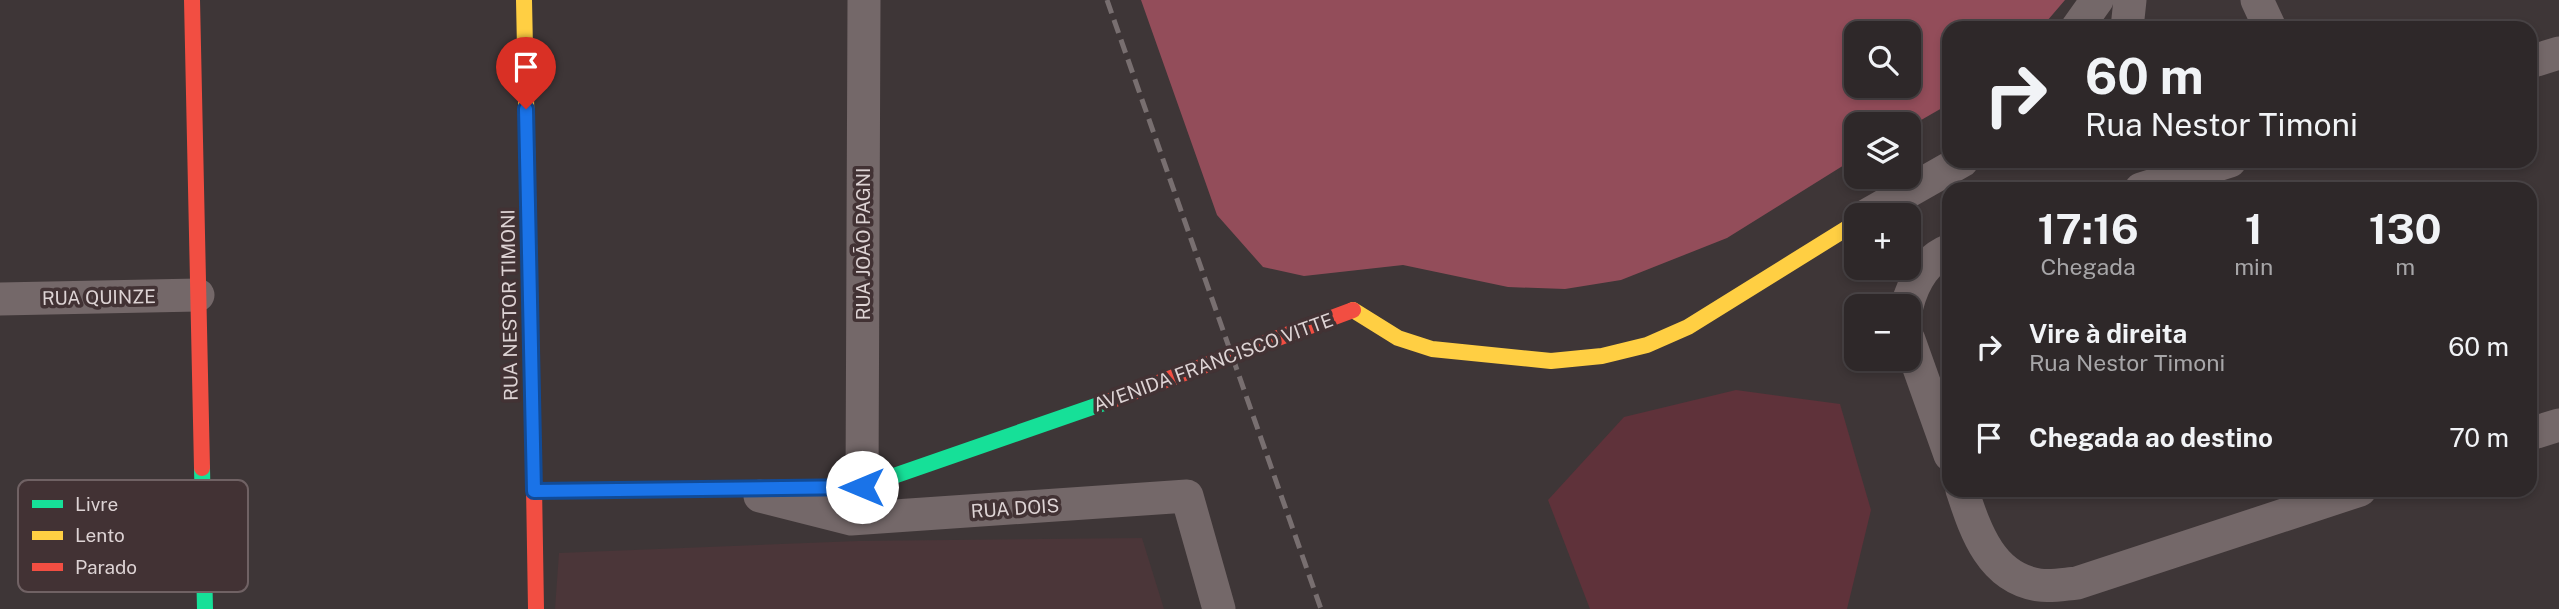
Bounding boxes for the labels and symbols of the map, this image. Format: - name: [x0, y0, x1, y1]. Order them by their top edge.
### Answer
- pin: [496, 37, 556, 109]
- street label: RUA JOÃO PAGNI: [852, 168, 874, 320]
- street label: RUA NESTOR TIMONI: [496, 209, 522, 401]
- street label: RUA QUINZE: [42, 285, 156, 309]
- street label: AVENIDA FRANCISCO VITTE: [1090, 308, 1336, 416]
- position arrow: [825, 450, 899, 524]
- legend: [18, 480, 248, 592]
- text: Livre: [75, 493, 118, 515]
- street label: RUA DOIS: [970, 494, 1060, 522]
- text: Lento: [75, 524, 125, 546]
- text: Parado: [75, 556, 137, 578]

